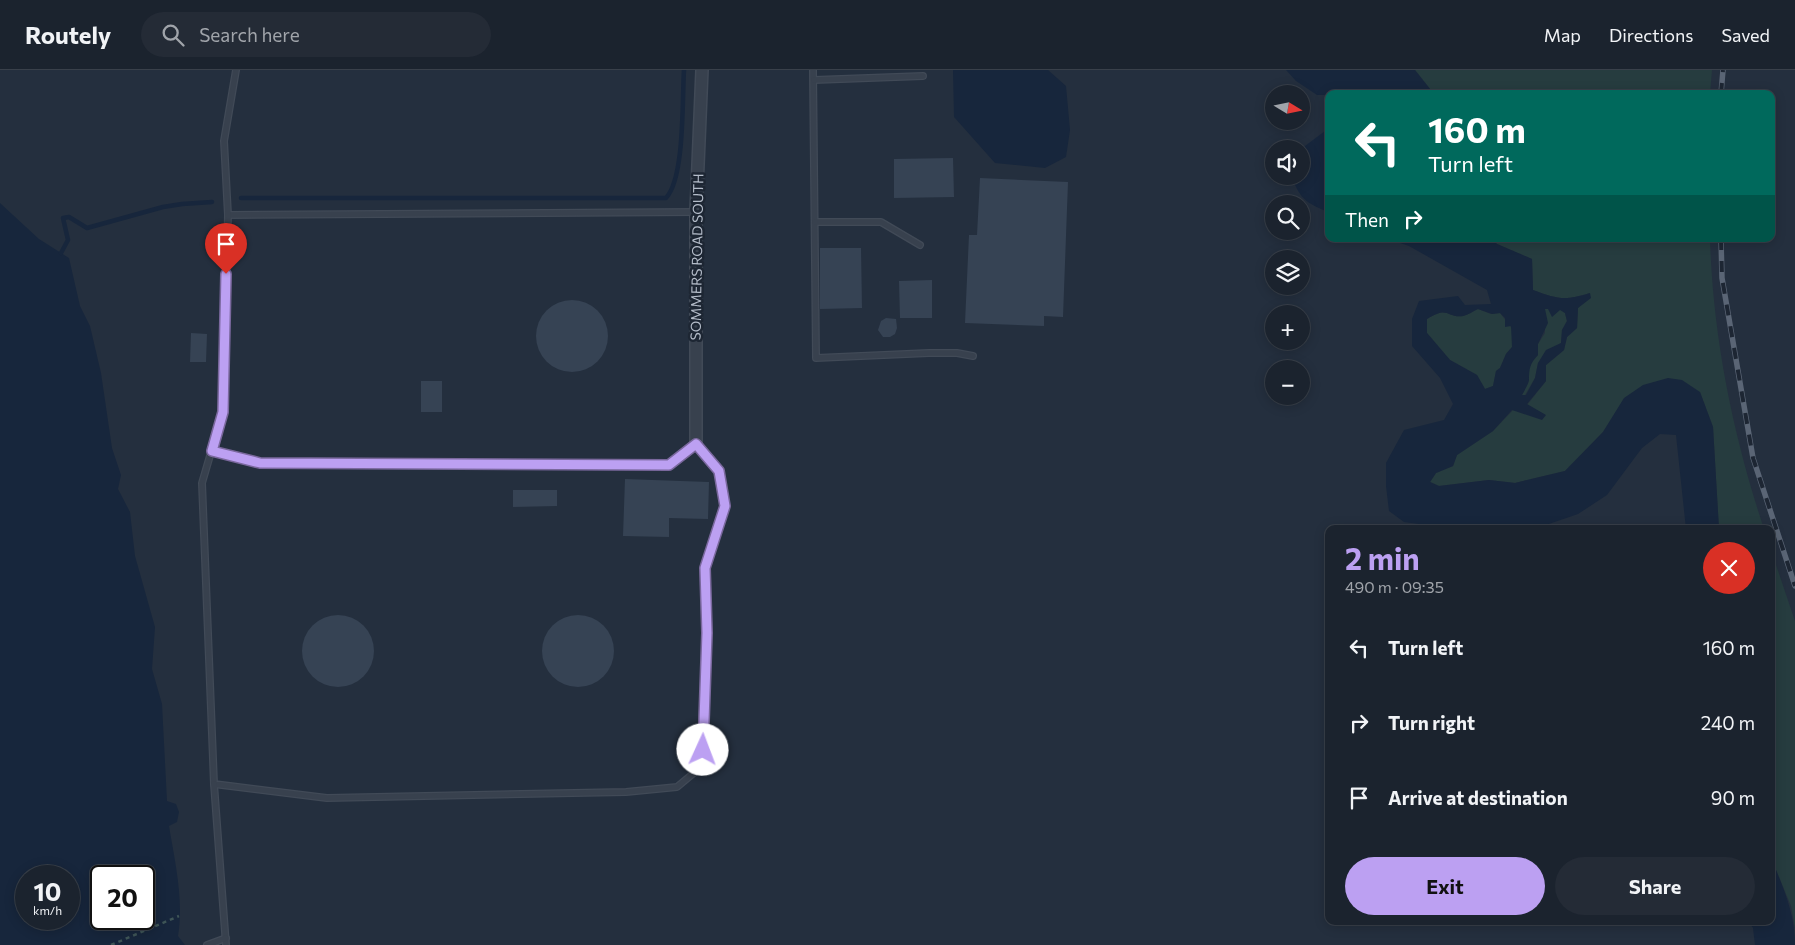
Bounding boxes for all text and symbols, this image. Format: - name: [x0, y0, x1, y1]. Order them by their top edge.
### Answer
- search box: [141, 12, 491, 57]
- text: Routely: [25, 20, 111, 49]
- icon: search: [159, 21, 187, 49]
- text: Search here: [199, 23, 300, 46]
- text: Map: [1544, 24, 1581, 46]
- text: Directions: [1609, 24, 1693, 46]
- text: Saved: [1721, 24, 1770, 46]
- north arrow: [1265, 85, 1310, 130]
- map controls: [1265, 85, 1310, 405]
- text: 160 m: [1428, 107, 1526, 150]
- icon: left: [1345, 110, 1410, 175]
- button: sound: [1265, 140, 1310, 185]
- text: Turn left: [1428, 150, 1513, 177]
- street label: SOMMERS ROAD SOUTH: [687, 173, 706, 341]
- button: search: [1265, 195, 1310, 240]
- icon: right: [1399, 205, 1427, 233]
- text: Then: [1345, 208, 1389, 231]
- pin: [205, 223, 247, 274]
- icon: arrive: [212, 230, 240, 258]
- button: layers: [1265, 250, 1310, 295]
- button: +: [1265, 305, 1310, 350]
- button: −: [1265, 360, 1310, 405]
- text: 2 min: [1345, 539, 1420, 576]
- button: close: [1703, 542, 1755, 594]
- text: 490 m · 09:35: [1345, 577, 1444, 596]
- icon: left: [1345, 634, 1373, 662]
- text: Turn left: [1388, 636, 1463, 659]
- text: 160 m: [1703, 636, 1755, 659]
- icon: right: [1345, 709, 1373, 737]
- text: Turn right: [1388, 711, 1475, 734]
- text: 240 m: [1701, 711, 1755, 734]
- position arrow: [676, 723, 728, 775]
- icon: arrive: [1345, 784, 1373, 812]
- text: Arrive at destination: [1388, 786, 1568, 809]
- text: 90 m: [1711, 786, 1755, 809]
- button: Exit: [1345, 857, 1545, 915]
- button: Share: [1555, 857, 1755, 915]
- speed limit sign: 20: [90, 865, 155, 930]
- text: 10: [34, 876, 61, 906]
- text: km/h: [33, 903, 62, 917]

